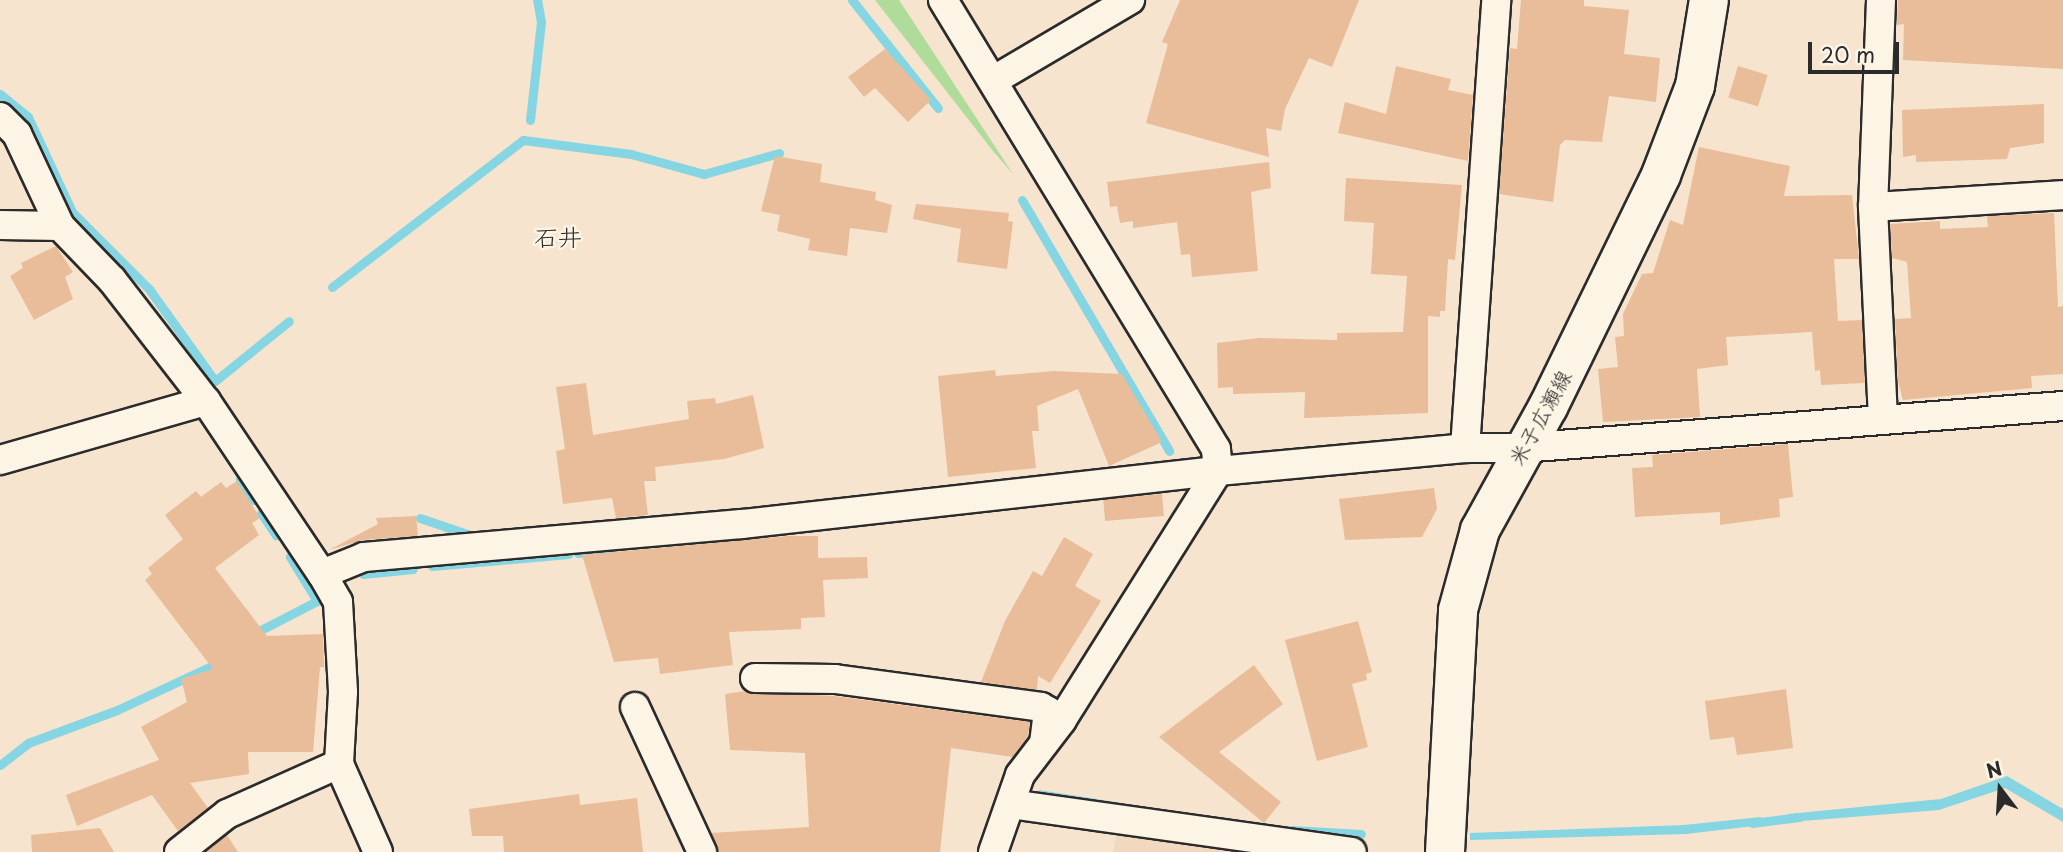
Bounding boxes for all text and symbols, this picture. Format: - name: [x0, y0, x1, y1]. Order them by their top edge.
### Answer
- scale bar: [1811, 28, 1902, 72]
- text: 20 m: [1821, 38, 1875, 70]
- district label: 石井: [534, 223, 582, 251]
- street label: 米子広瀬線: [1503, 365, 1575, 469]
- text: N: [1983, 753, 2005, 785]
- north arrow: [1965, 754, 2035, 824]

